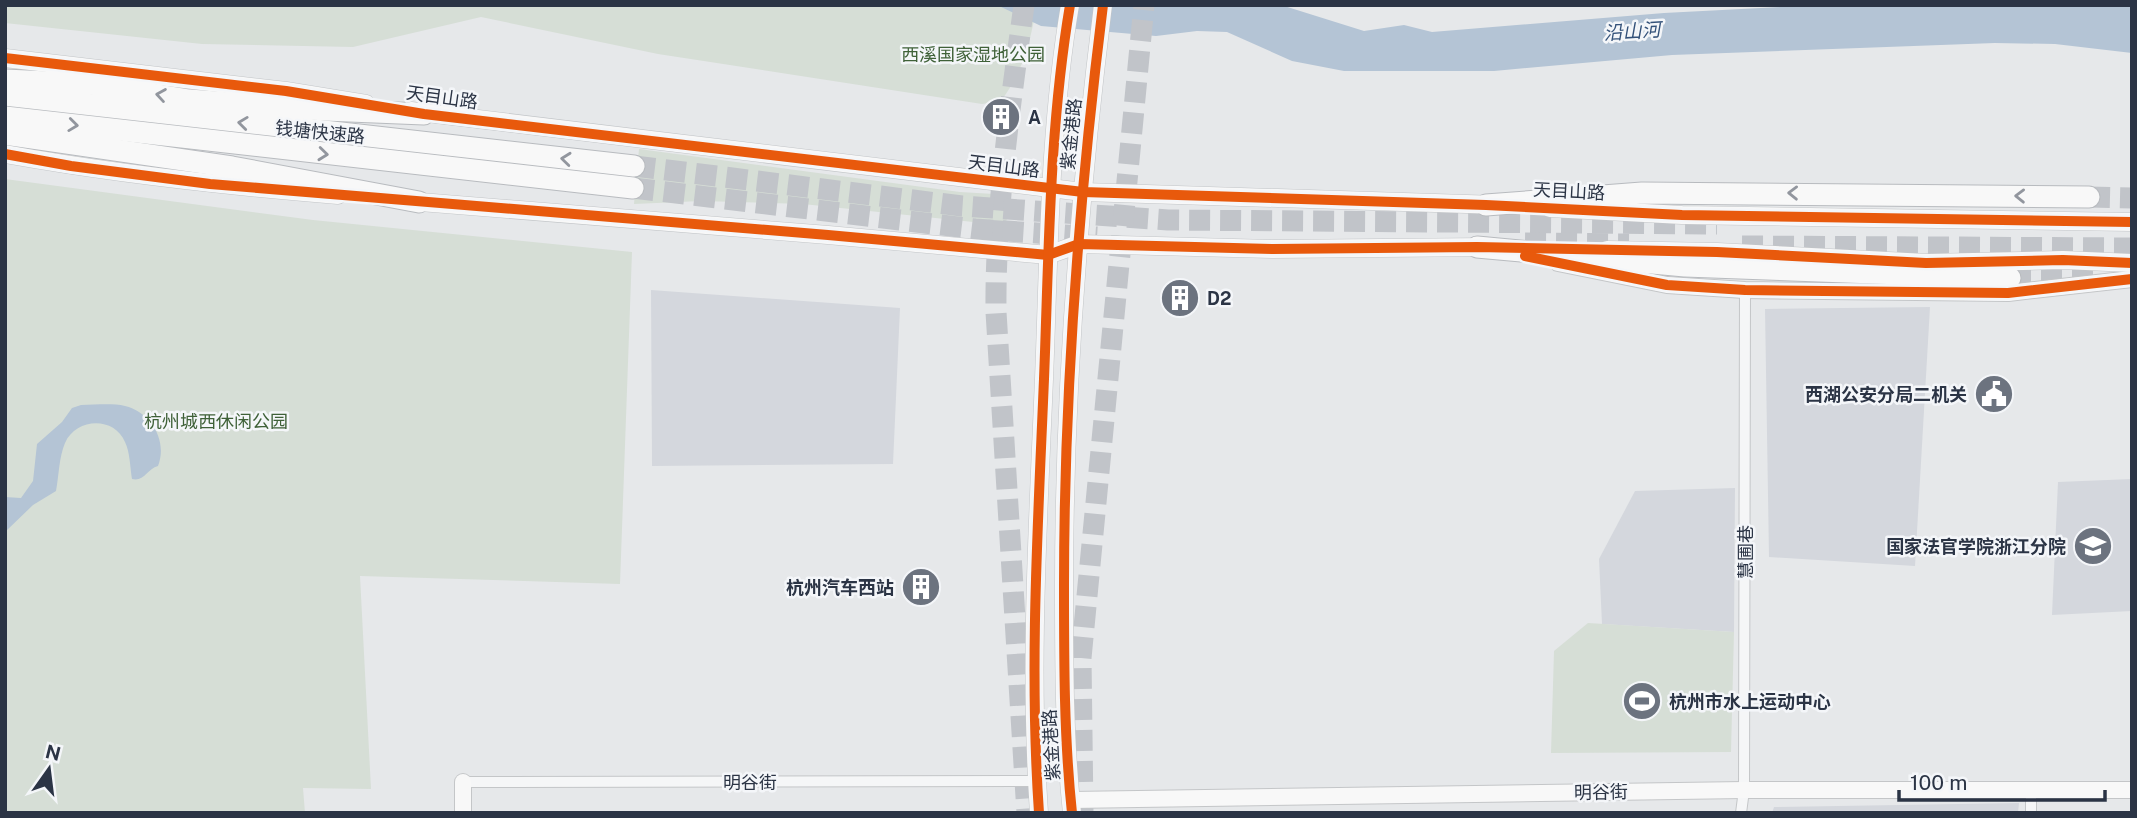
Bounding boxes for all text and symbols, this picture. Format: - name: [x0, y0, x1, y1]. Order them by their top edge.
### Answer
- water label: 沿山河: [1603, 18, 1665, 44]
- park label: 西溪国家湿地公园: [901, 44, 1045, 65]
- street label: 天目山路: [405, 82, 479, 112]
- one-way arrow: [155, 88, 167, 103]
- building icon: A: [980, 96, 1022, 138]
- street label: 紫金港路: [1057, 97, 1085, 171]
- place label: A: [1028, 107, 1041, 128]
- one-way arrow: [237, 116, 249, 131]
- one-way arrow: [67, 117, 79, 132]
- street label: 钱塘快速路: [274, 117, 366, 147]
- one-way arrow: [318, 146, 329, 161]
- street label: 天目山路: [967, 151, 1041, 181]
- one-way arrow: [561, 152, 572, 167]
- street label: 天目山路: [1532, 179, 1606, 203]
- one-way arrow: [1787, 185, 1798, 201]
- one-way arrow: [2015, 188, 2025, 204]
- building icon: D2: [1159, 277, 1201, 319]
- place label: D2: [1207, 288, 1231, 309]
- public building icon: 西湖公安分局二机关: [1973, 373, 2015, 415]
- place label: 西湖公安分局二机关: [1805, 384, 1967, 405]
- park label: 杭州城西休闲公园: [144, 411, 288, 432]
- street label: 慧圃巷: [1735, 525, 1756, 579]
- school or university icon: 国家法官学院浙江分院: [2072, 525, 2114, 567]
- place label: 国家法官学院浙江分院: [1886, 536, 2066, 557]
- building icon: 杭州汽车西站: [900, 566, 942, 608]
- place label: 杭州汽车西站: [786, 577, 894, 598]
- sports icon: 杭州市水上运动中心: [1621, 680, 1663, 722]
- place label: 杭州市水上运动中心: [1669, 691, 1831, 712]
- street label: 紫金港路: [1039, 708, 1063, 782]
- north arrow: [14, 734, 84, 804]
- text: N: [43, 740, 63, 765]
- scale bar: [1899, 758, 2106, 802]
- text: 100 m: [1910, 770, 1967, 795]
- street label: 明谷街: [723, 772, 777, 793]
- street label: 明谷街: [1574, 781, 1628, 803]

